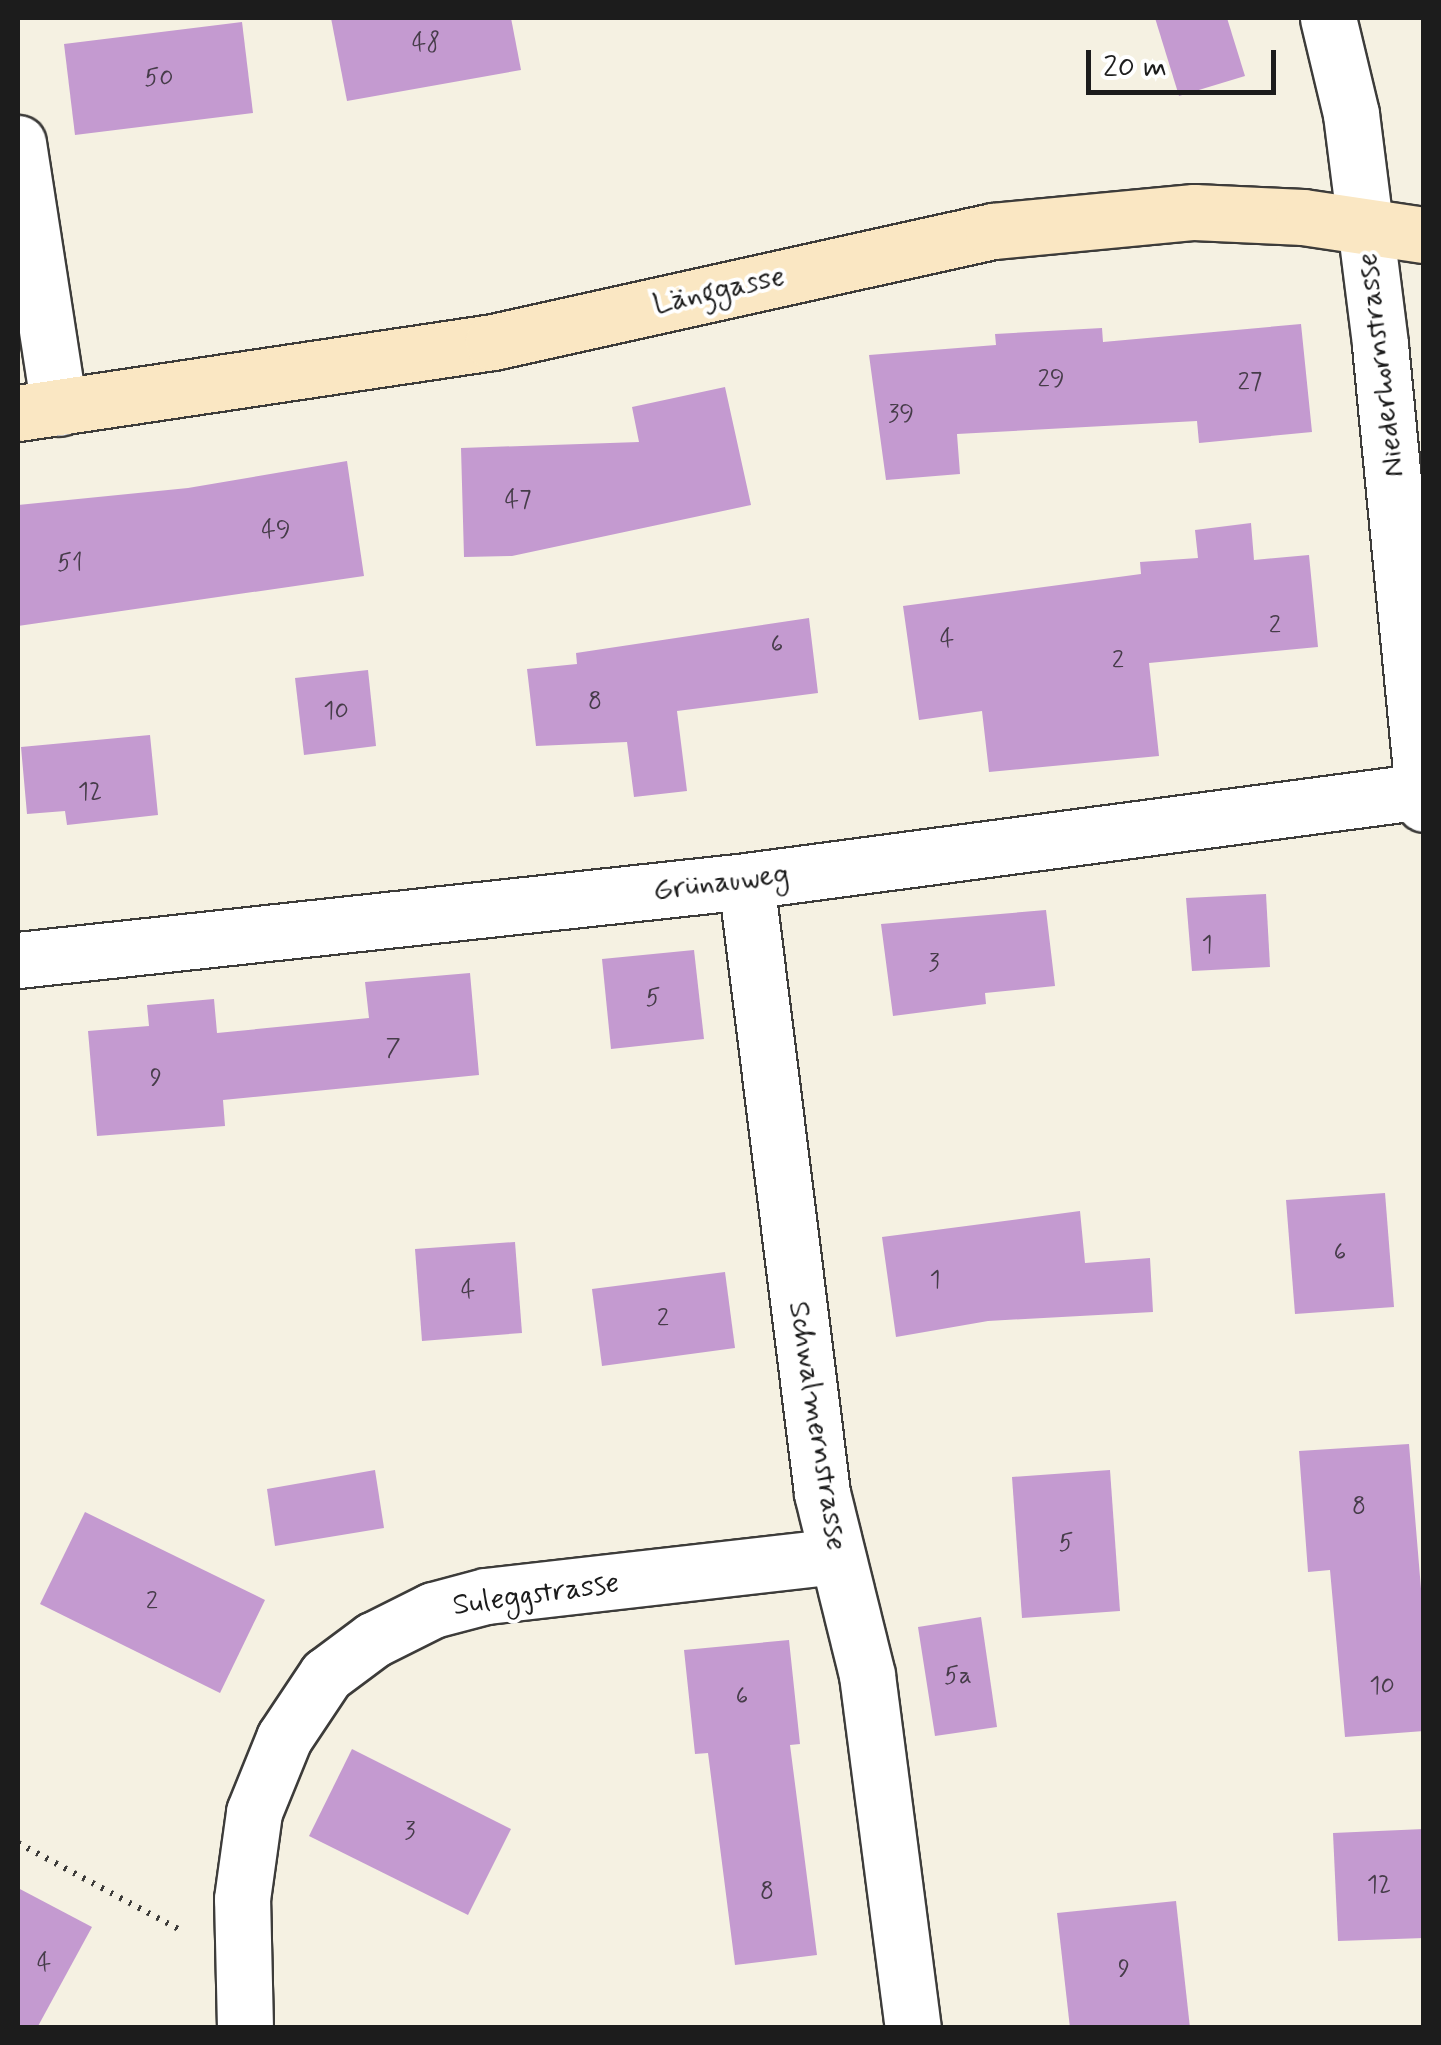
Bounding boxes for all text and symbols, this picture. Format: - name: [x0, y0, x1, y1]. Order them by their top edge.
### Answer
- house number: 48: [412, 29, 440, 59]
- scale bar: [1091, 30, 1281, 92]
- text: 20 m: [1103, 48, 1167, 87]
- house number: 50: [144, 64, 174, 94]
- street label: Niederhornstrasse: [1349, 251, 1413, 479]
- street label: Länggasse: [650, 258, 788, 324]
- house number: 29: [1037, 365, 1065, 395]
- house number: 27: [1238, 368, 1262, 398]
- house number: 39: [888, 400, 914, 430]
- house number: 47: [504, 486, 532, 516]
- house number: 49: [261, 516, 291, 546]
- house number: 51: [57, 549, 83, 579]
- house number: 2: [1269, 611, 1281, 641]
- house number: 4: [940, 625, 954, 655]
- house number: 6: [771, 630, 783, 660]
- house number: 2: [1112, 646, 1124, 676]
- house number: 8: [588, 687, 602, 717]
- house number: 10: [323, 697, 349, 727]
- house number: 12: [78, 778, 102, 808]
- street label: Grünauweg: [651, 857, 791, 909]
- house number: 1: [1201, 931, 1213, 961]
- house number: 3: [928, 949, 940, 979]
- house number: 5: [646, 984, 660, 1014]
- house number: 7: [385, 1034, 401, 1064]
- house number: 9: [150, 1064, 162, 1094]
- house number: 6: [1334, 1238, 1346, 1268]
- house number: 1: [929, 1266, 941, 1296]
- house number: 4: [461, 1276, 475, 1306]
- street label: Schwalmernstrasse: [780, 1299, 854, 1553]
- house number: 2: [657, 1304, 669, 1334]
- house number: 8: [1352, 1492, 1366, 1522]
- house number: 5: [1059, 1529, 1073, 1559]
- street label: Suleggstrasse: [450, 1565, 622, 1625]
- house number: 2: [146, 1587, 158, 1617]
- house number: 5a: [944, 1662, 972, 1692]
- house number: 10: [1369, 1672, 1395, 1702]
- house number: 6: [736, 1682, 748, 1712]
- house number: 3: [404, 1817, 416, 1847]
- house number: 12: [1367, 1871, 1391, 1901]
- house number: 8: [760, 1877, 774, 1907]
- house number: 4: [37, 1949, 51, 1979]
- house number: 9: [1118, 1955, 1130, 1985]

